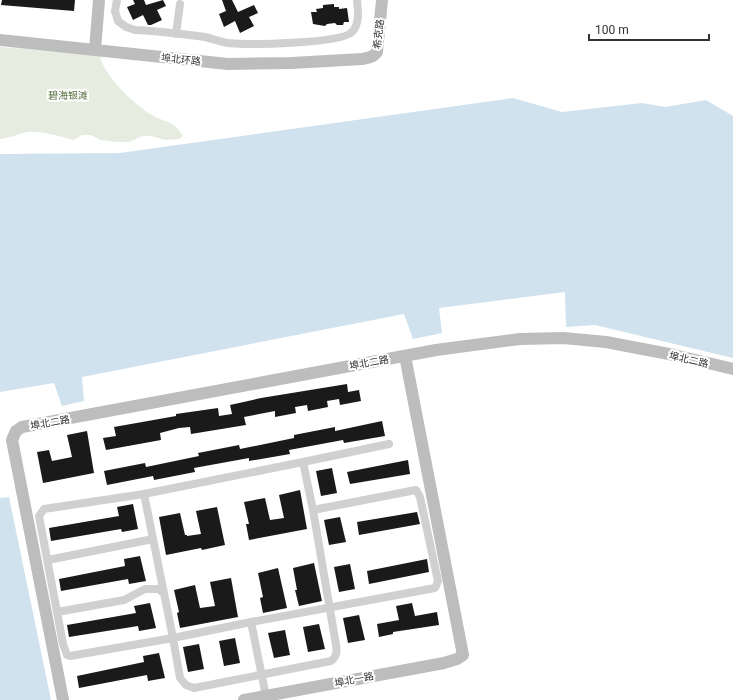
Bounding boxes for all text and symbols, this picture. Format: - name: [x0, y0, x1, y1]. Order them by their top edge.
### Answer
- scale bar: [589, 16, 709, 42]
- street label: 希克路: [371, 19, 386, 50]
- text: 100 m: [595, 23, 629, 37]
- street label: 埠北环路: [160, 52, 201, 67]
- park label: 碧海银滩: [48, 90, 88, 101]
- street label: 埠北二路: [668, 350, 710, 369]
- street label: 埠北二路: [348, 354, 390, 371]
- street label: 埠北二路: [29, 414, 71, 431]
- street label: 埠北一路: [333, 670, 375, 689]

